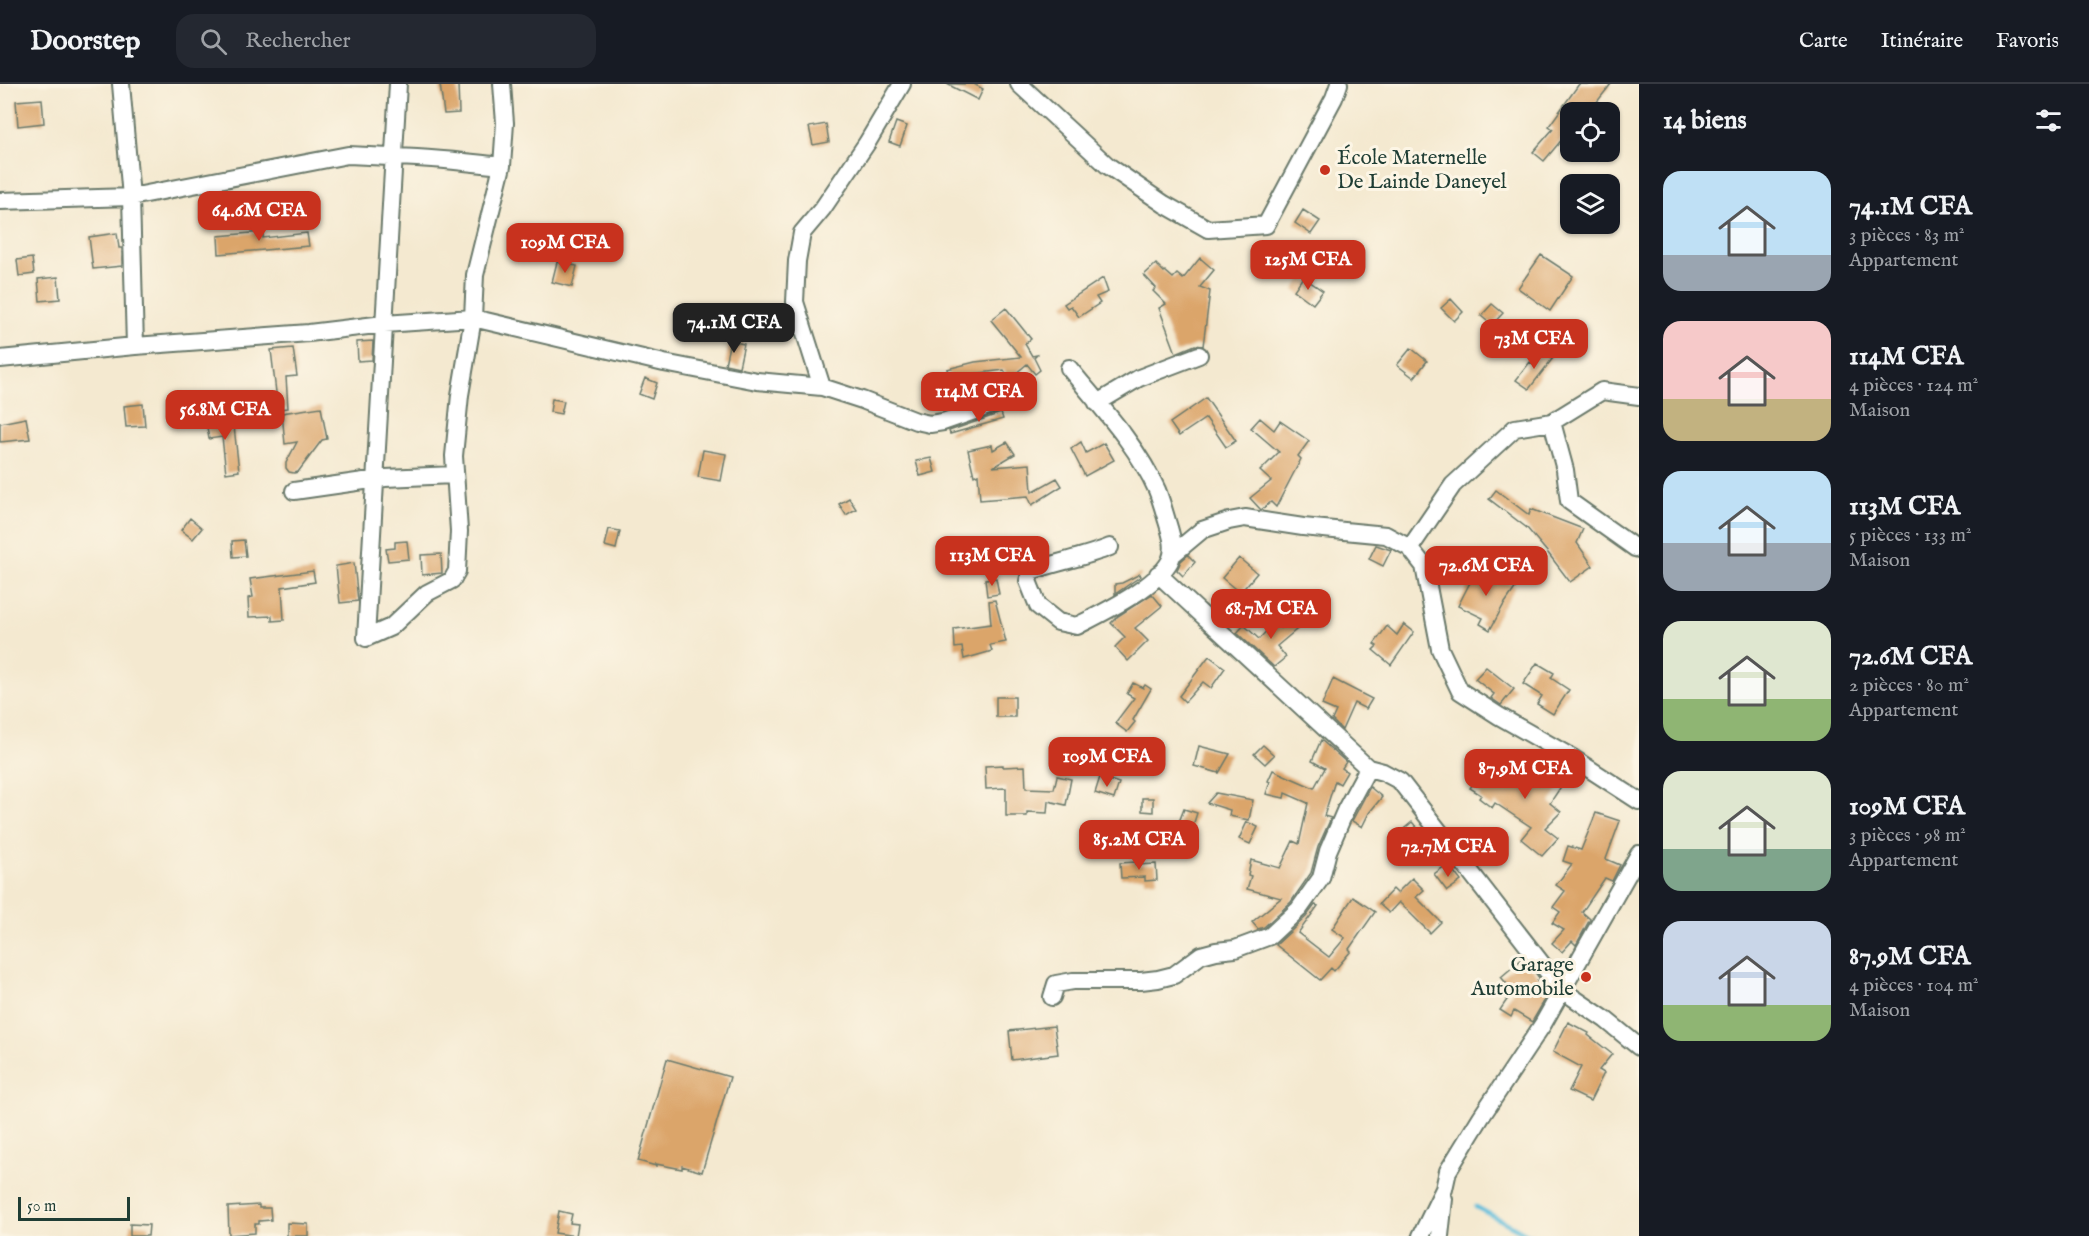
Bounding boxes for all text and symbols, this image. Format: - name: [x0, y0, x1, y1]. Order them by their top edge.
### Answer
- search box: [176, 14, 596, 68]
- text: Doorstep: [30, 24, 140, 59]
- icon: search: [197, 25, 230, 58]
- text: Rechercher: [245, 27, 351, 55]
- text: Carte: [1799, 28, 1848, 55]
- text: Itinéraire: [1881, 28, 1963, 55]
- text: Favoris: [1996, 28, 2059, 55]
- map controls: [1560, 102, 1620, 234]
- button: locate: [1560, 102, 1620, 162]
- text: 14 biens: [1663, 104, 1747, 137]
- icon: filters: [2032, 104, 2065, 137]
- place label: École Maternelle De Lainde Daneyel: [1337, 144, 1507, 196]
- marker: École Maternelle De Lainde Daneyel: [1318, 163, 1332, 177]
- button: layers: [1560, 174, 1620, 234]
- text: 74.1M CFA: [1849, 190, 1972, 223]
- pin: 64.6M CFA: [190, 191, 328, 242]
- icon: home: [1711, 195, 1783, 267]
- text: 64.6M CFA: [212, 198, 306, 223]
- pin: 109M CFA: [503, 223, 627, 274]
- text: 3 pièces · 83 m²: [1849, 223, 1965, 248]
- text: 109M CFA: [520, 230, 610, 255]
- pin: 125M CFA: [1246, 240, 1370, 291]
- text: 125M CFA: [1264, 247, 1352, 272]
- text: Appartement: [1849, 248, 1958, 273]
- pin: 74.1M CFA: [665, 303, 803, 354]
- text: 74.1M CFA: [687, 310, 781, 335]
- pin: 73M CFA: [1479, 319, 1589, 370]
- text: 73M CFA: [1494, 326, 1574, 351]
- text: 114M CFA: [1849, 340, 1963, 373]
- icon: home: [1711, 345, 1783, 417]
- pin: 114M CFA: [917, 372, 1041, 423]
- text: 4 pièces · 124 m²: [1849, 373, 1978, 398]
- text: 114M CFA: [935, 379, 1023, 404]
- pin: 56.8M CFA: [156, 390, 294, 441]
- text: 56.8M CFA: [180, 397, 270, 422]
- text: Maison: [1849, 398, 1910, 423]
- text: 113M CFA: [1849, 490, 1960, 523]
- icon: home: [1711, 495, 1783, 567]
- text: 5 pièces · 133 m²: [1849, 523, 1972, 548]
- pin: 113M CFA: [930, 536, 1054, 587]
- text: 113M CFA: [949, 543, 1035, 568]
- pin: 72.6M CFA: [1417, 546, 1555, 597]
- text: Maison: [1849, 548, 1910, 573]
- text: 72.6M CFA: [1439, 553, 1533, 578]
- pin: 68.7M CFA: [1202, 589, 1340, 640]
- text: 68.7M CFA: [1225, 596, 1317, 621]
- text: 72.6M CFA: [1849, 640, 1972, 673]
- icon: home: [1711, 645, 1783, 717]
- text: 2 pièces · 80 m²: [1849, 673, 1969, 698]
- text: Appartement: [1849, 698, 1958, 723]
- pin: 109M CFA: [1045, 737, 1169, 788]
- text: 109M CFA: [1062, 744, 1152, 769]
- pin: 87.9M CFA: [1456, 749, 1594, 800]
- text: 87.9M CFA: [1478, 756, 1572, 781]
- text: 109M CFA: [1849, 790, 1965, 823]
- icon: home: [1711, 795, 1783, 867]
- pin: 85.2M CFA: [1070, 820, 1208, 871]
- text: 3 pièces · 98 m²: [1849, 823, 1966, 848]
- text: 85.2M CFA: [1093, 827, 1185, 852]
- pin: 72.7M CFA: [1379, 827, 1517, 878]
- text: 72.7M CFA: [1401, 834, 1495, 859]
- text: Appartement: [1849, 848, 1958, 873]
- text: 87.9M CFA: [1849, 940, 1970, 973]
- icon: home: [1711, 945, 1783, 1017]
- place label: Garage Automobile: [1470, 952, 1574, 1003]
- marker: Garage Automobile: [1579, 970, 1593, 984]
- text: 4 pièces · 104 m²: [1849, 973, 1979, 998]
- text: Maison: [1849, 998, 1910, 1023]
- scale bar: [18, 1194, 130, 1222]
- text: 50 m: [27, 1197, 56, 1217]

